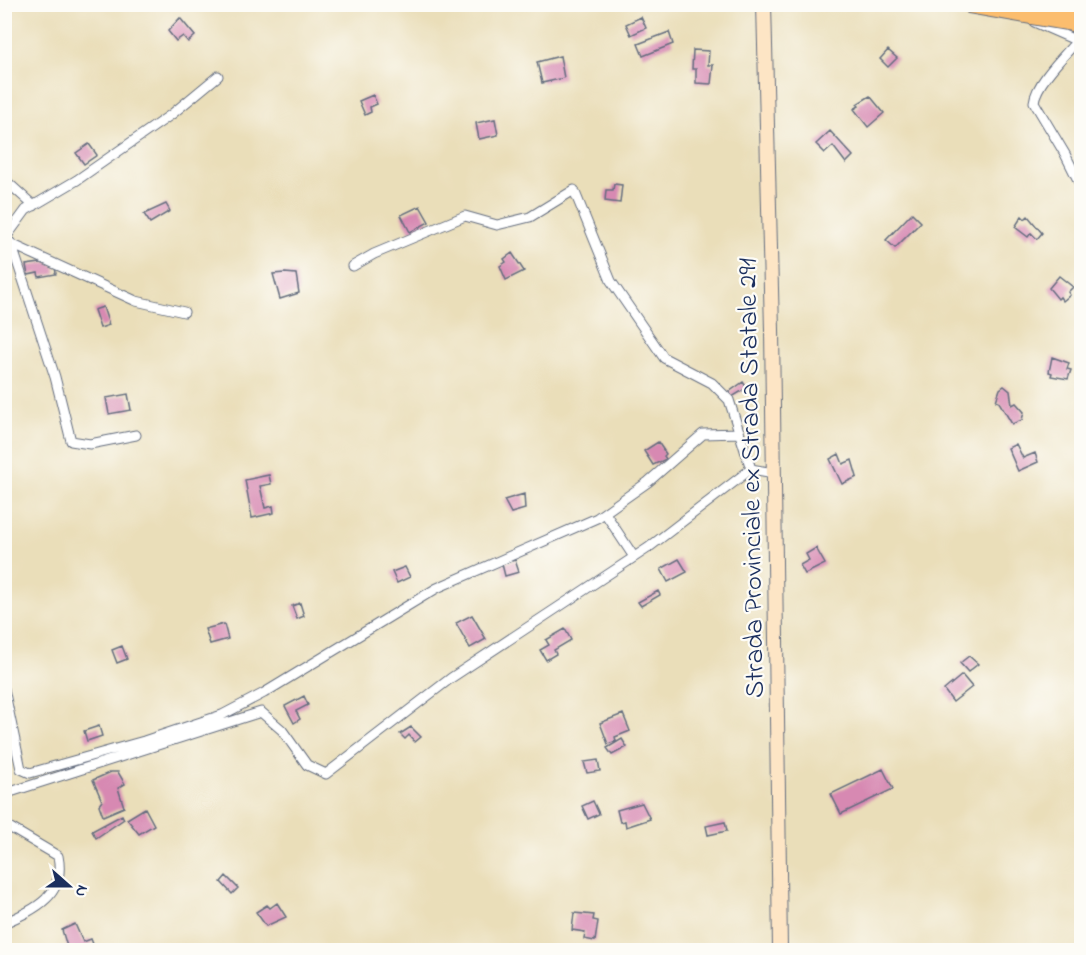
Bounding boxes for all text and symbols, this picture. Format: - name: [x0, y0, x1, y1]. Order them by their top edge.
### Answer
- street label: Strada Provinciale ex Strada Statale 291: [729, 257, 776, 699]
- north arrow: [39, 856, 99, 916]
- text: N: [68, 881, 94, 900]

